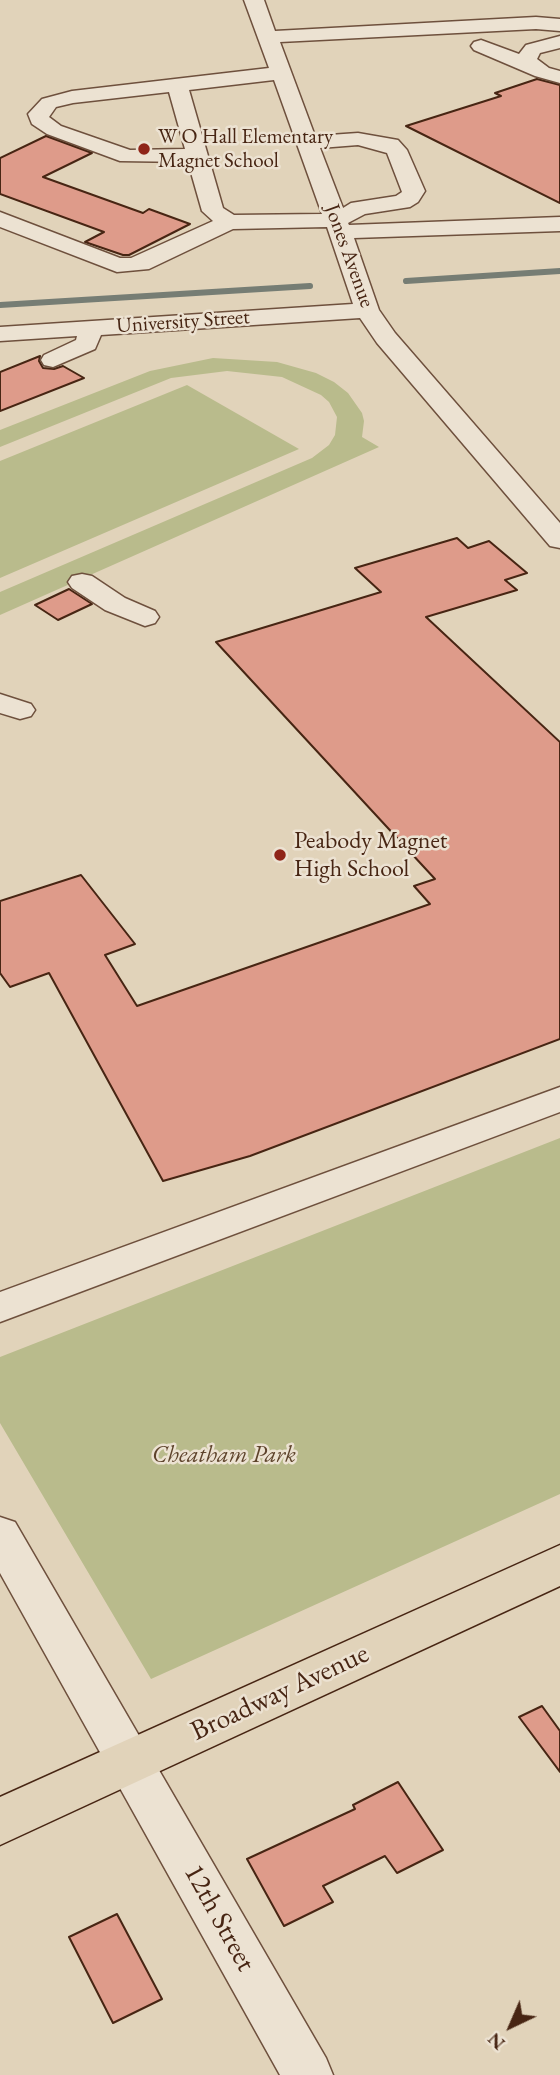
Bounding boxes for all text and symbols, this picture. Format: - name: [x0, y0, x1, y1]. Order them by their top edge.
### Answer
- place label: W O Hall Elementary Magnet School: [158, 124, 333, 174]
- marker: W O Hall Elementary Magnet School: [136, 141, 152, 157]
- street label: Jones Avenue: [319, 201, 379, 311]
- street label: University Street: [115, 305, 251, 339]
- place label: Peabody Magnet High School: [294, 827, 447, 883]
- marker: Peabody Magnet High School: [272, 847, 288, 863]
- park label: Cheatham Park: [152, 1441, 296, 1469]
- street label: Broadway Avenue: [186, 1637, 374, 1749]
- street label: 12th Street: [176, 1859, 262, 1977]
- north arrow: [476, 1991, 546, 2061]
- text: N: [482, 2027, 510, 2056]

